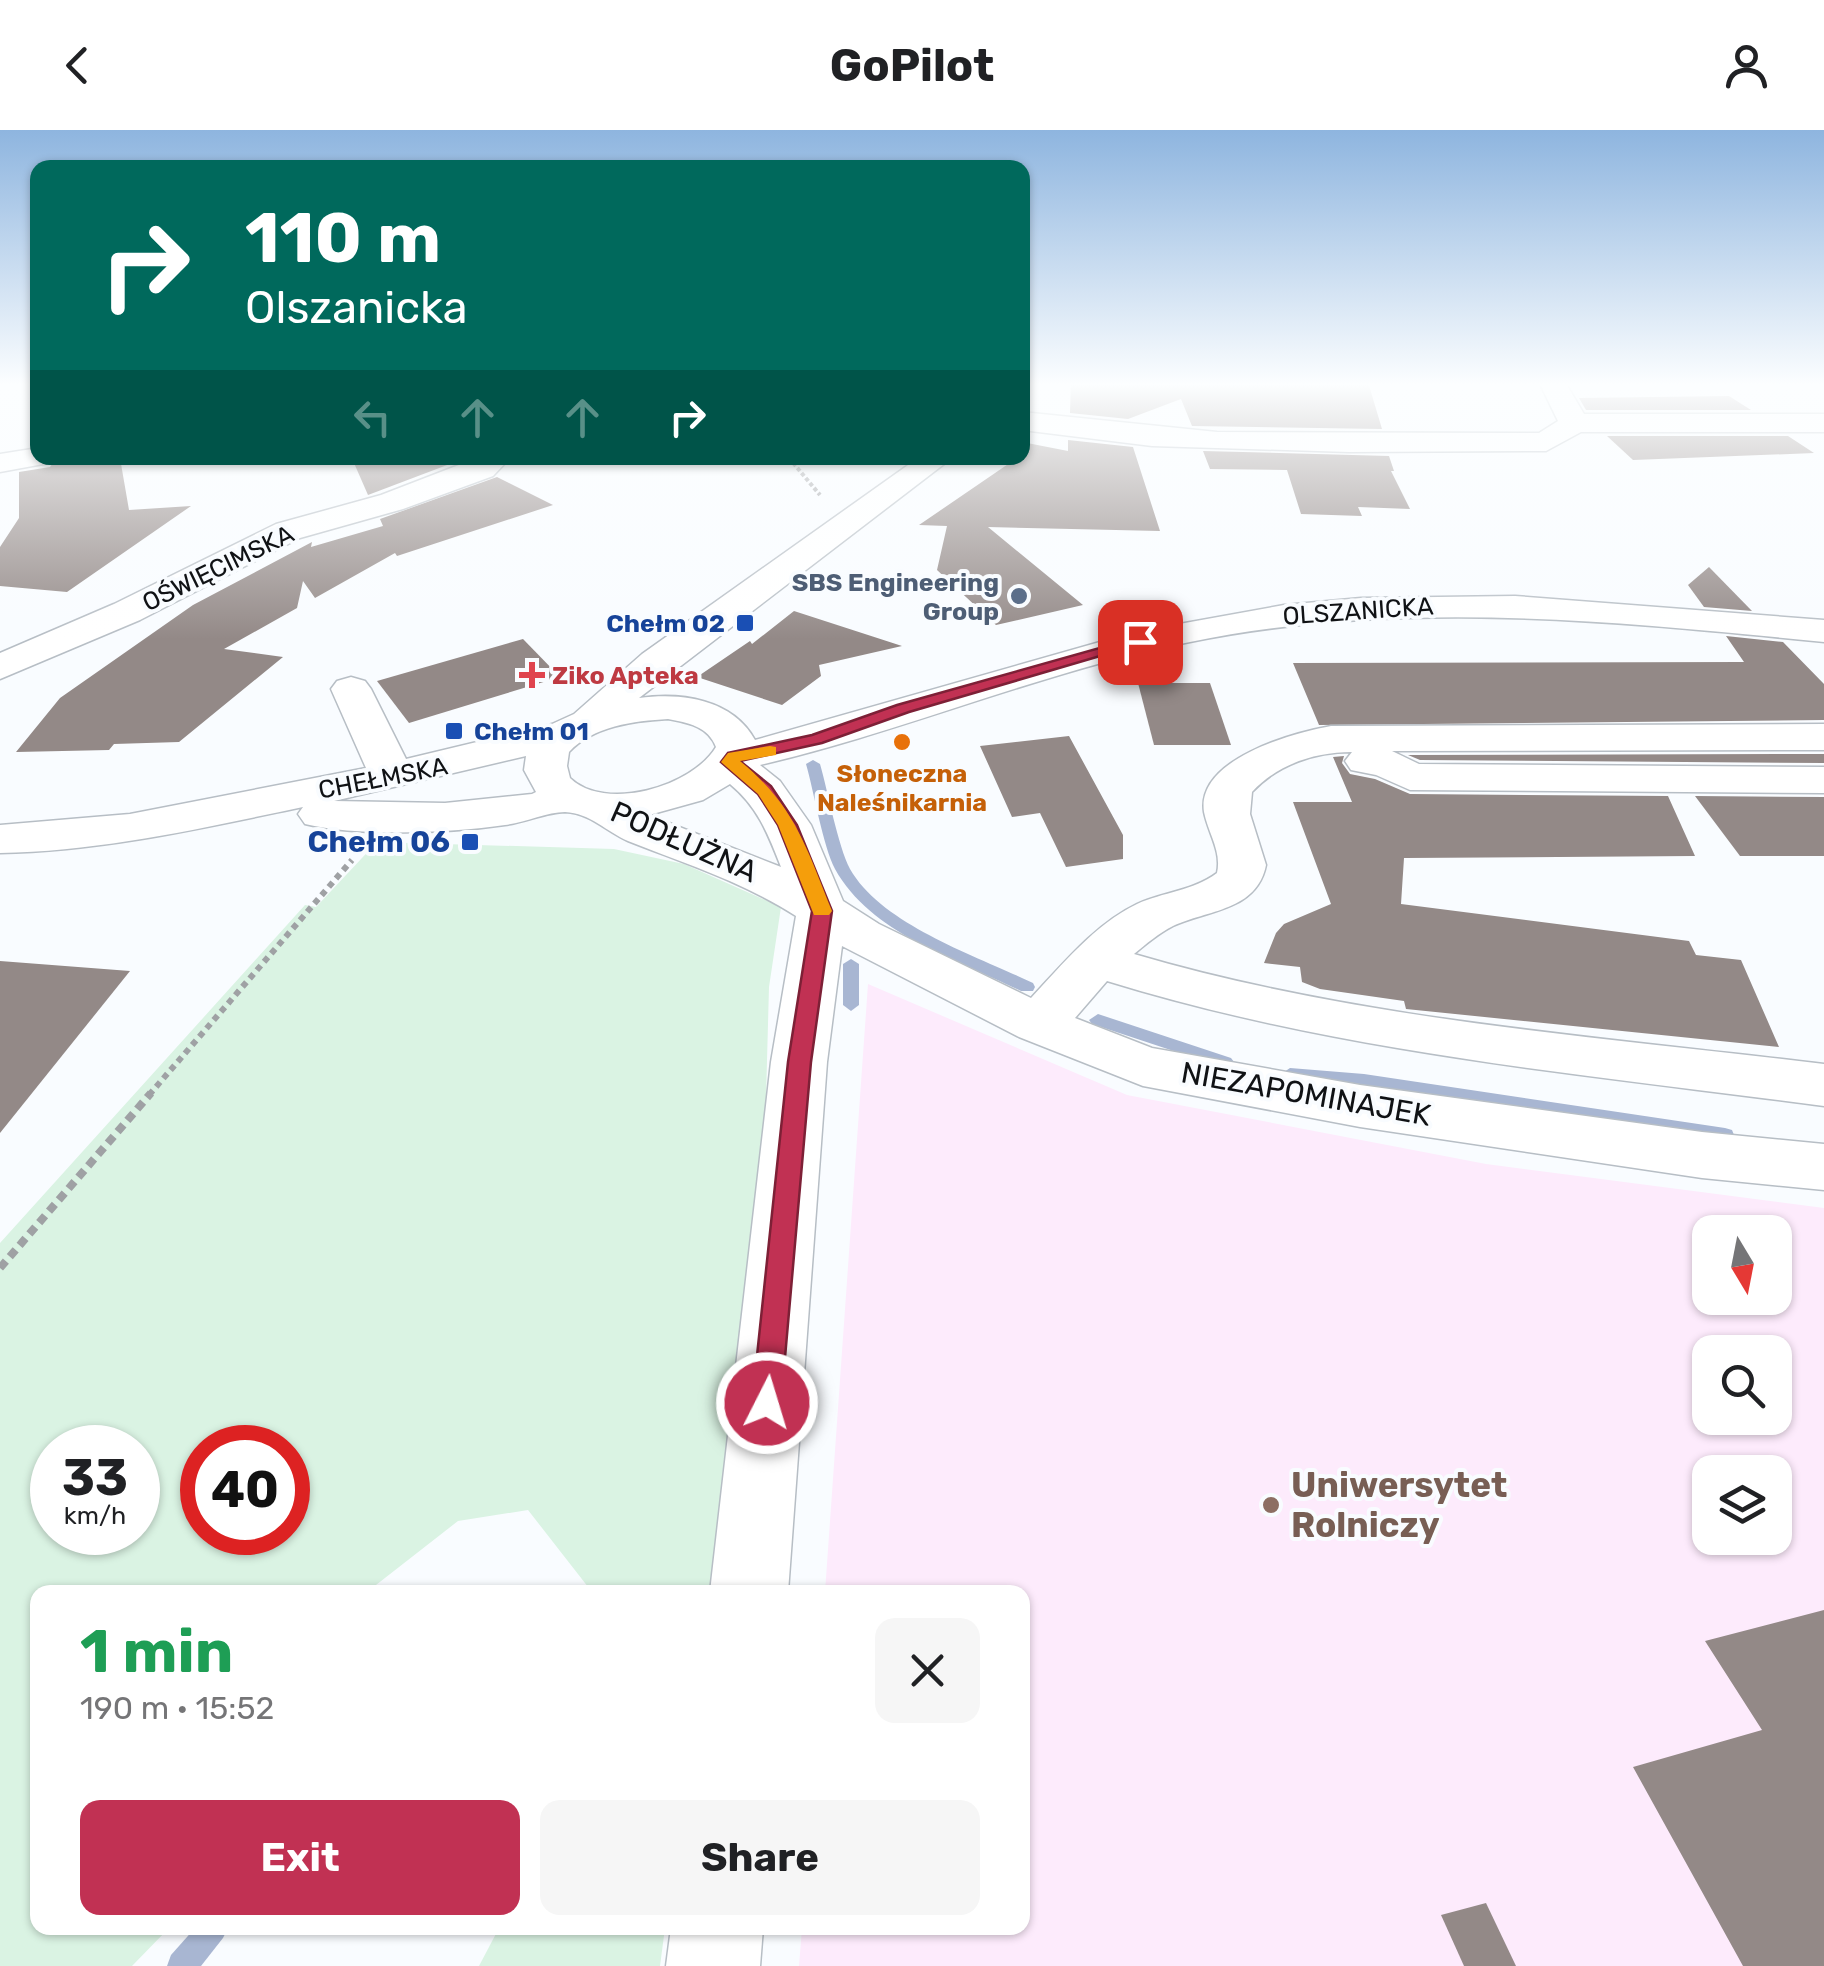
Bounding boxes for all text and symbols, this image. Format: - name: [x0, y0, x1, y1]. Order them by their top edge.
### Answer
- icon: back: [50, 38, 105, 93]
- icon: person: [1719, 38, 1774, 93]
- text: GoPilot: [830, 39, 994, 92]
- text: 110 m: [245, 197, 441, 280]
- icon: right: [80, 200, 210, 330]
- text: Olszanicka: [245, 281, 468, 334]
- icon: left: [345, 390, 400, 445]
- icon: ahead: [450, 390, 505, 445]
- icon: ahead: [555, 390, 610, 445]
- icon: right: [660, 390, 715, 445]
- street label: OŚWIĘCIMSKA: [138, 519, 299, 617]
- place label: SBS Engineering Group: [792, 568, 999, 626]
- marker: SBS Engineering Group: [1008, 585, 1030, 607]
- street label: OLSZANICKA: [1282, 591, 1435, 631]
- pin: [1098, 600, 1183, 685]
- place label: Chełm 02: [606, 609, 725, 638]
- marker: Chełm 02: [734, 612, 756, 634]
- icon: arrive: [1113, 615, 1168, 670]
- place label: Ziko Apteka: [552, 661, 699, 690]
- marker: Ziko Apteka: [521, 664, 543, 686]
- place label: Chełm 01: [474, 717, 589, 746]
- marker: Chełm 01: [443, 720, 465, 742]
- marker: Słoneczna Naleśnikarnia: [891, 731, 913, 753]
- street label: CHEŁMSKA: [316, 751, 450, 805]
- place label: Słoneczna Naleśnikarnia: [817, 759, 987, 817]
- street label: PODŁUŻNA: [605, 794, 763, 890]
- place label: Chełm 06: [308, 824, 450, 860]
- marker: Chełm 06: [459, 831, 481, 853]
- street label: NIEZAPOMINAJEK: [1178, 1054, 1434, 1134]
- north arrow: [1692, 1215, 1792, 1315]
- map controls: [1692, 1215, 1792, 1555]
- button: search: [1692, 1335, 1792, 1435]
- position arrow: [715, 1351, 819, 1455]
- speed limit sign: 40: [180, 1425, 310, 1555]
- text: 33: [62, 1448, 128, 1508]
- button: layers: [1692, 1455, 1792, 1555]
- place label: Uniwersytet Rolniczy: [1291, 1464, 1507, 1546]
- marker: Uniwersytet Rolniczy: [1260, 1494, 1282, 1516]
- text: km/h: [64, 1501, 126, 1530]
- text: 1 min: [80, 1616, 233, 1687]
- button: close: [875, 1618, 980, 1723]
- text: 190 m · 15:52: [80, 1689, 274, 1727]
- button: Exit: [80, 1800, 520, 1915]
- button: Share: [540, 1800, 980, 1915]

